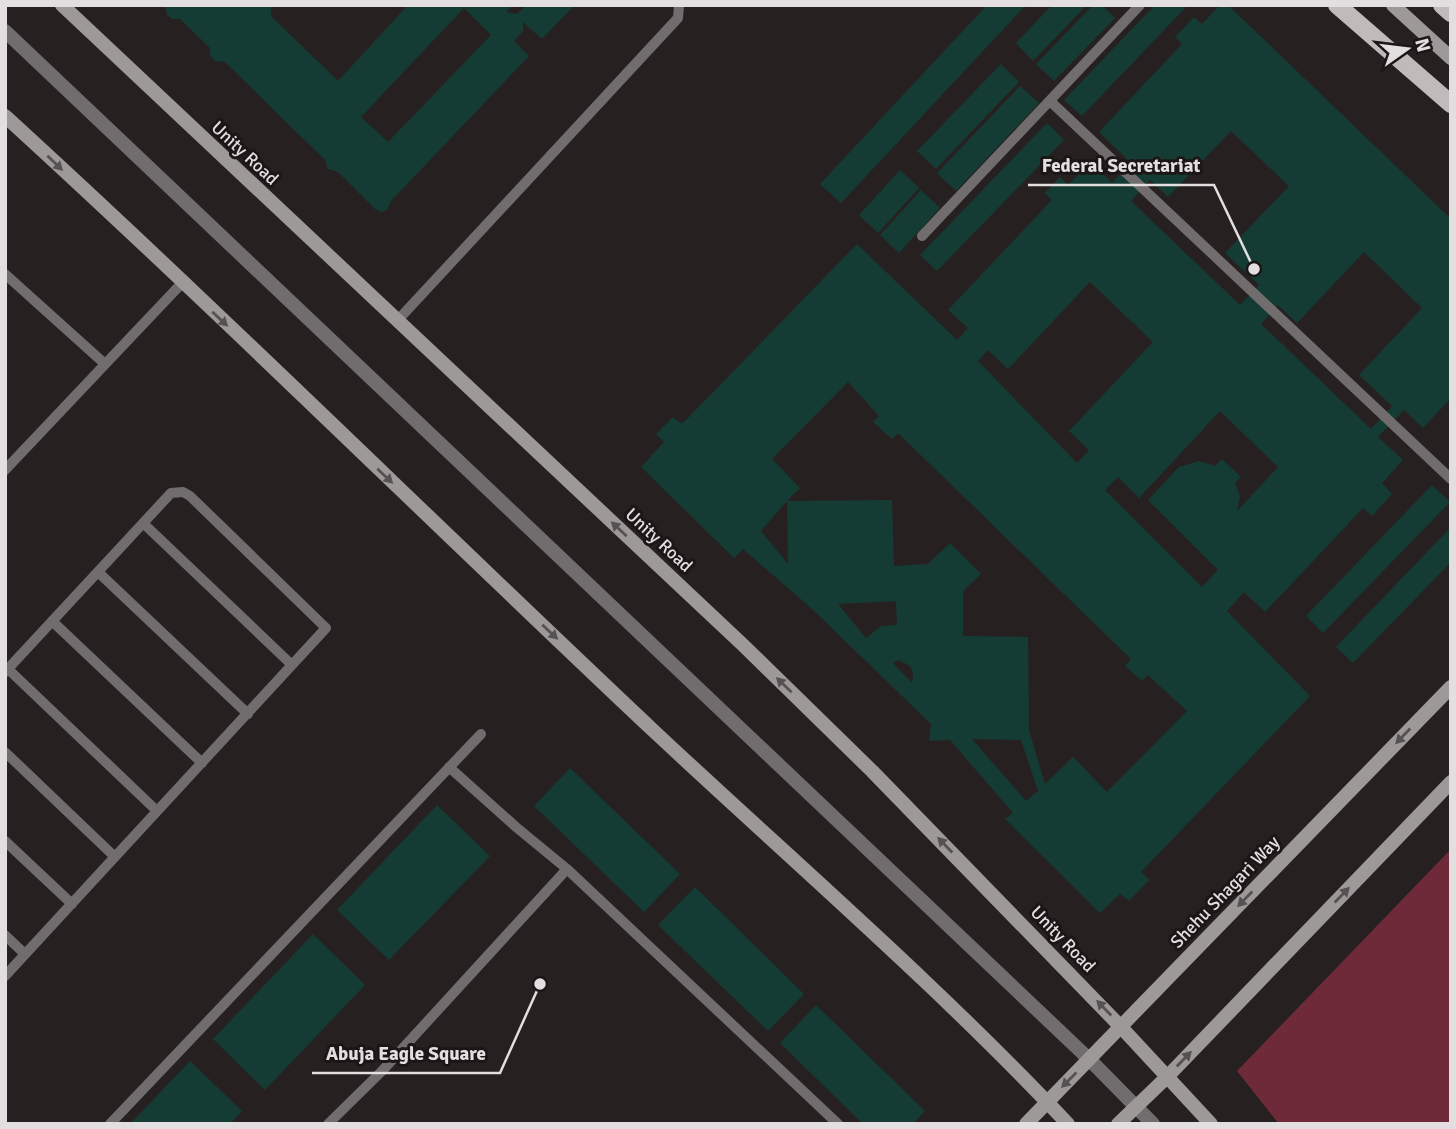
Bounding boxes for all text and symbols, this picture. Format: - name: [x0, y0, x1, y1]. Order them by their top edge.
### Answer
- north arrow: [1372, 14, 1442, 84]
- text: N: [1409, 36, 1436, 54]
- street label: Unity Road: [207, 116, 283, 190]
- callout: Federal Secretariat: [1028, 145, 1214, 185]
- one-way arrow: [46, 154, 63, 170]
- text: Federal Secretariat: [1042, 154, 1200, 178]
- one-way arrow: [211, 311, 228, 327]
- one-way arrow: [376, 467, 393, 483]
- street label: Unity Road: [621, 503, 697, 577]
- one-way arrow: [610, 520, 627, 537]
- one-way arrow: [542, 624, 559, 641]
- one-way arrow: [776, 677, 793, 693]
- one-way arrow: [1396, 727, 1412, 744]
- street label: Shehu Shagari Way: [1166, 831, 1285, 953]
- one-way arrow: [936, 837, 953, 854]
- one-way arrow: [1333, 887, 1349, 904]
- one-way arrow: [1236, 891, 1253, 908]
- street label: Unity Road: [1026, 901, 1100, 977]
- one-way arrow: [1095, 1000, 1112, 1017]
- callout: Abuja Eagle Square: [312, 1033, 500, 1073]
- text: Abuja Eagle Square: [326, 1042, 486, 1066]
- one-way arrow: [1175, 1050, 1192, 1067]
- one-way arrow: [1061, 1072, 1078, 1089]

